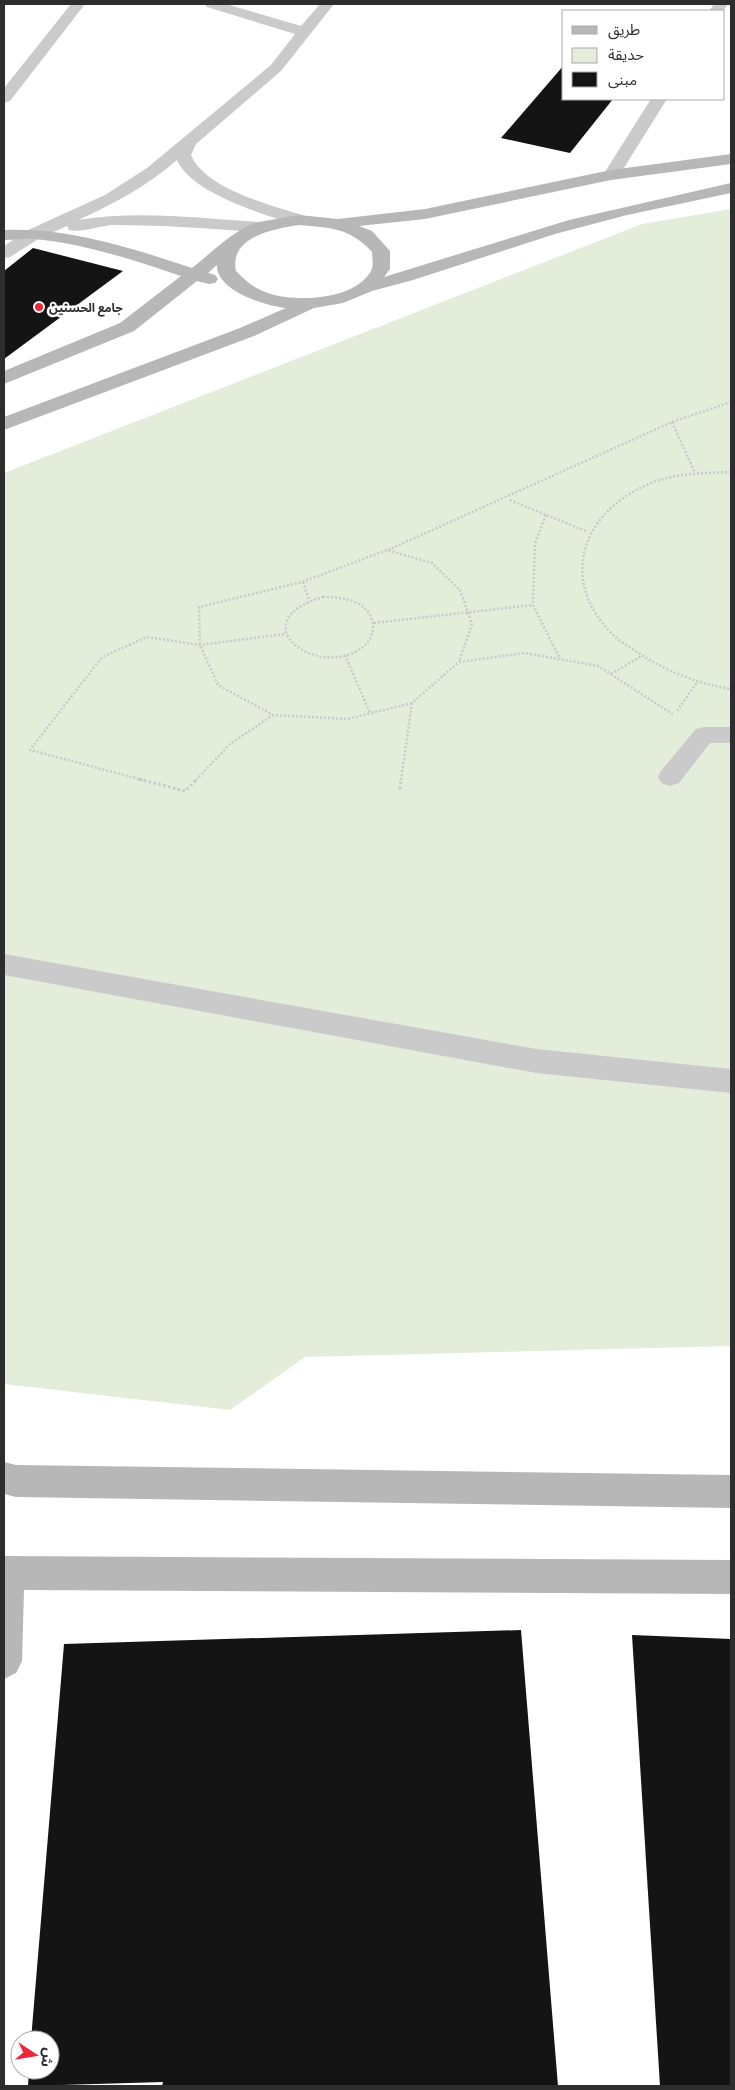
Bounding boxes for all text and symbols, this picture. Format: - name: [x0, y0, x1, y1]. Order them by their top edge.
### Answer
- legend: [562, 10, 725, 100]
- text: طريق: [608, 18, 640, 41]
- text: حديقة: [608, 43, 644, 66]
- text: مبنى: [608, 68, 637, 91]
- place label: جامع الحسنين: [49, 298, 123, 317]
- marker: جامع الحسنين: [33, 301, 45, 313]
- north arrow: [10, 2030, 60, 2080]
- text: ش: [36, 2046, 60, 2069]

